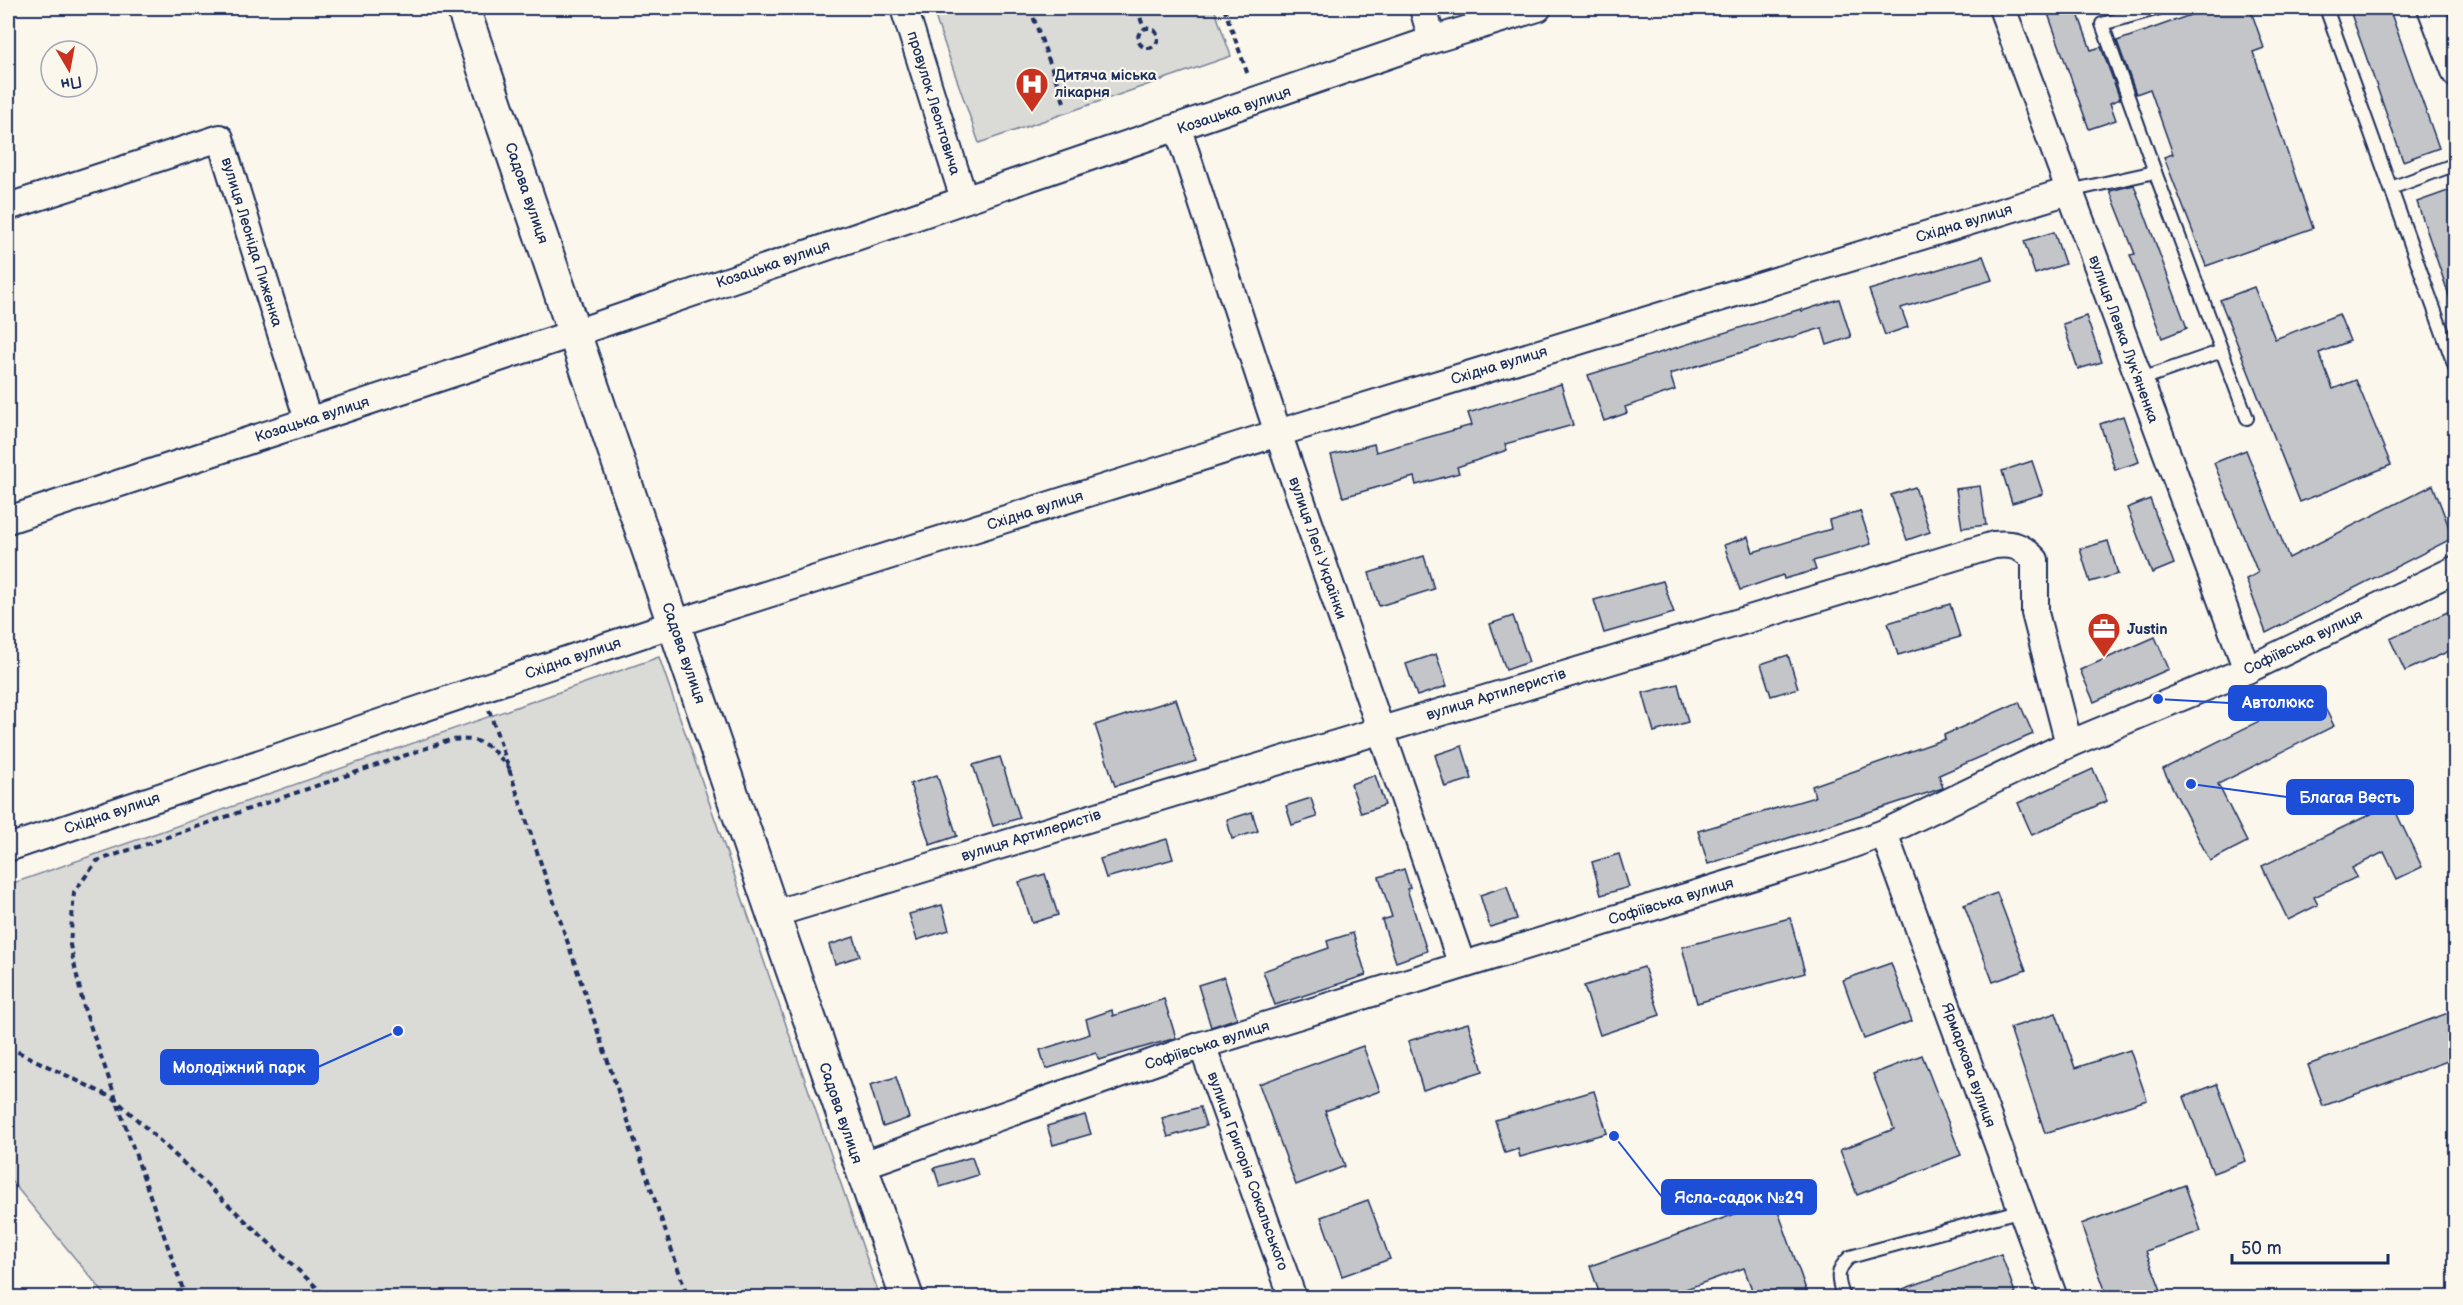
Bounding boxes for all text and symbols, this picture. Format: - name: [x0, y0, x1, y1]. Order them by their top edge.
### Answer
- street label: провулок Леонтовича: [903, 29, 965, 178]
- north arrow: [39, 39, 99, 99]
- hospital icon: Дитяча міська лікарня: [1014, 66, 1050, 113]
- place label: Дитяча міська лікарня: [1054, 66, 1157, 102]
- text: Пн: [59, 71, 83, 94]
- street label: Козацька вулиця: [1175, 82, 1294, 139]
- street label: Садова вулиця: [500, 140, 553, 246]
- street label: вулиця Леоніда Пиженка: [217, 155, 286, 329]
- street label: Східна вулиця: [1914, 200, 2015, 247]
- street label: Козацька вулиця: [714, 236, 833, 293]
- street label: вулиця Левка Лук'яненка: [2084, 253, 2163, 426]
- street label: Східна вулиця: [1449, 342, 1550, 389]
- street label: Козацька вулиця: [253, 392, 372, 447]
- street label: вулиця Лесі Українки: [1284, 474, 1351, 622]
- street label: Східна вулиця: [985, 486, 1086, 535]
- street label: Садова вулиця: [657, 600, 710, 706]
- street label: Софіївська вулиця: [2241, 605, 2366, 679]
- office icon: Justin: [2086, 611, 2122, 658]
- place label: Justin: [2127, 620, 2168, 639]
- street label: Східна вулиця: [523, 633, 624, 684]
- street label: вулиця Артилеристів: [1424, 664, 1568, 725]
- callout: Автолюкс: [2229, 686, 2326, 720]
- text: Автолюкс: [2241, 694, 2314, 713]
- callout: Благая Весть: [2287, 780, 2413, 814]
- street label: Східна вулиця: [62, 788, 163, 839]
- text: Благая Весть: [2299, 789, 2402, 808]
- street label: вулиця Артилеристів: [959, 805, 1103, 866]
- street label: Софіївська вулиця: [1606, 873, 1736, 930]
- street label: Ярмаркова вулиця: [1937, 1000, 2000, 1130]
- street label: Софіївська вулиця: [1142, 1016, 1272, 1075]
- callout: Молодіжний парк: [161, 1050, 318, 1084]
- text: Молодіжний парк: [173, 1059, 306, 1078]
- street label: Садова вулиця: [814, 1060, 867, 1166]
- street label: вулиця Григорія Сокальського: [1203, 1069, 1292, 1273]
- callout: Ясла-садок №29: [1662, 1180, 1816, 1214]
- text: Ясла-садок №29: [1674, 1189, 1804, 1208]
- scale bar: [2232, 1227, 2388, 1265]
- text: 50 m: [2241, 1238, 2282, 1259]

